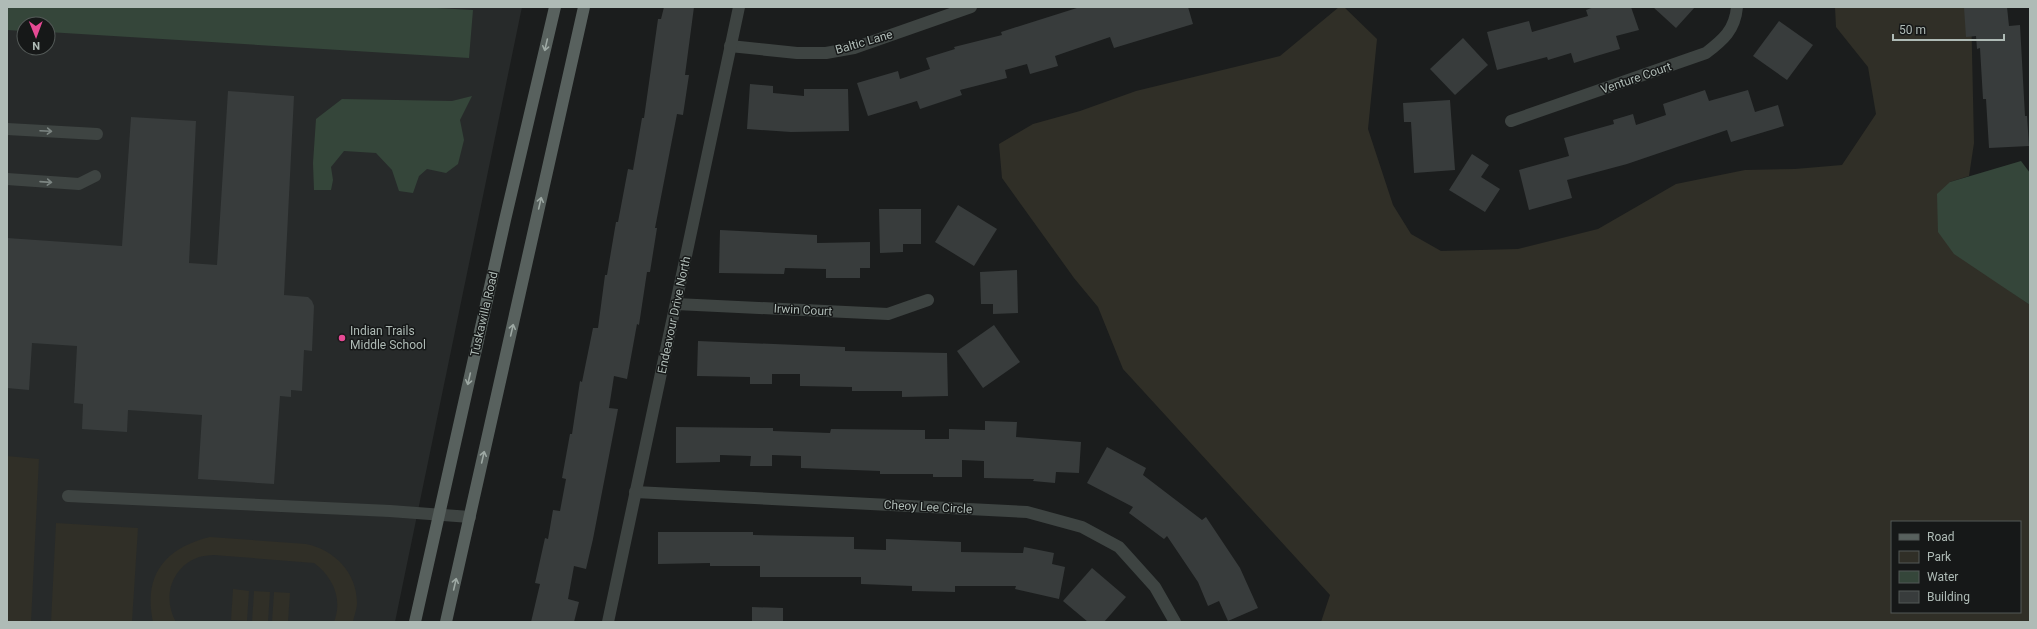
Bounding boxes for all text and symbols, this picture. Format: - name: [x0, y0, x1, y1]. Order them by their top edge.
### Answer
- north arrow: [16, 16, 56, 56]
- scale bar: [1893, 16, 2004, 42]
- text: 50 m: [1899, 23, 1926, 37]
- street label: Baltic Lane: [834, 27, 894, 57]
- one-way arrow: [541, 38, 549, 51]
- text: N: [32, 39, 40, 52]
- street label: Venture Court: [1599, 59, 1673, 97]
- one-way arrow: [39, 128, 52, 135]
- one-way arrow: [39, 178, 52, 185]
- one-way arrow: [536, 197, 544, 210]
- street label: Endeavour Drive North: [655, 255, 693, 375]
- street label: Tuskawilla Road: [467, 270, 501, 358]
- street label: Irwin Court: [773, 301, 833, 319]
- place label: Indian Trails Middle School: [350, 324, 426, 352]
- one-way arrow: [508, 324, 516, 337]
- marker: Indian Trails Middle School: [337, 333, 347, 343]
- one-way arrow: [465, 372, 472, 385]
- one-way arrow: [480, 451, 488, 464]
- street label: Cheoy Lee Circle: [883, 498, 973, 516]
- legend: [1891, 521, 2021, 613]
- text: Road: [1927, 530, 1955, 544]
- text: Park: [1927, 550, 1952, 564]
- text: Water: [1927, 570, 1958, 584]
- one-way arrow: [451, 578, 459, 591]
- text: Building: [1927, 590, 1970, 604]

